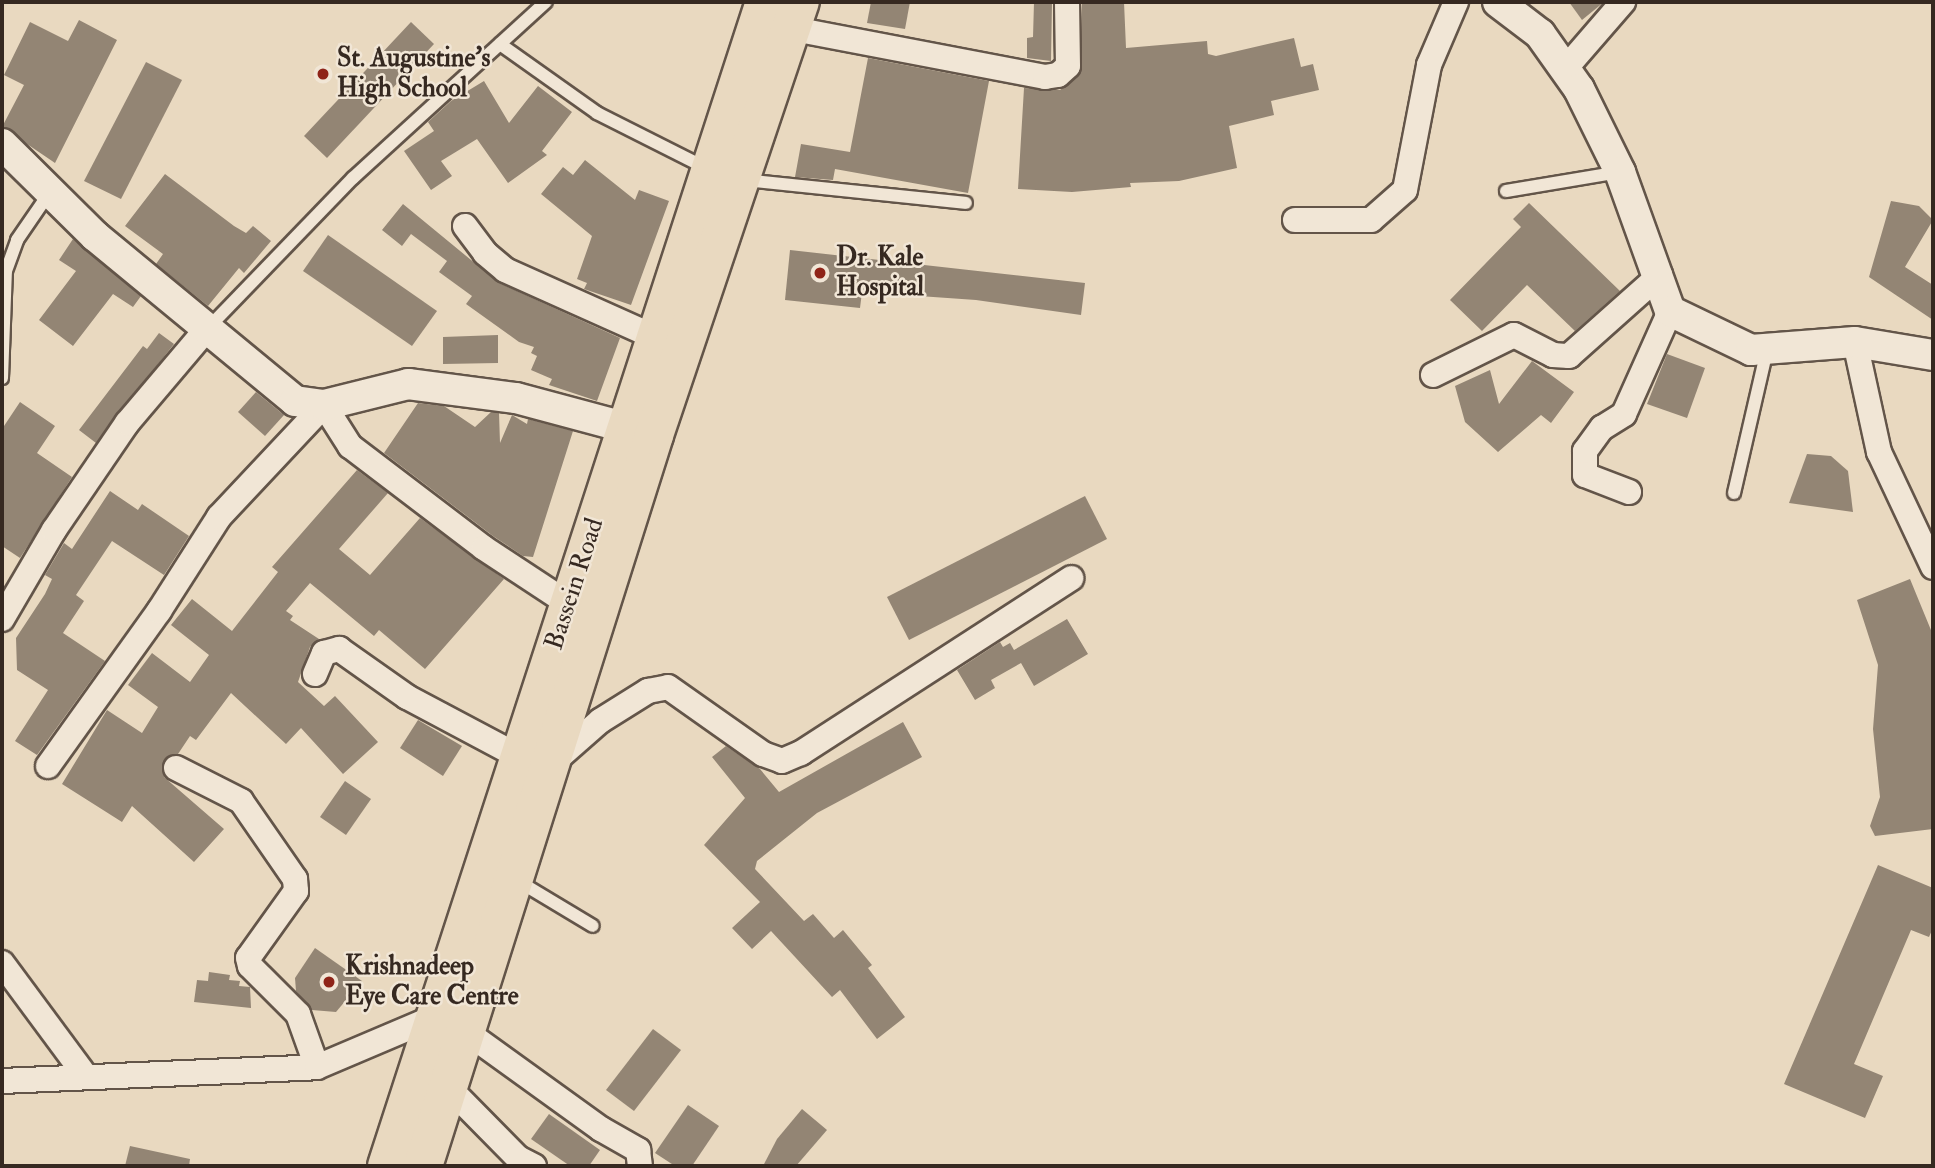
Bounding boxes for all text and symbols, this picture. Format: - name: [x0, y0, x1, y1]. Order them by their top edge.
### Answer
- place label: St. Augustine's High School: [337, 43, 490, 104]
- marker: St. Augustine's High School: [315, 66, 331, 82]
- place label: Dr. Kale Hospital: [836, 242, 924, 304]
- marker: Dr. Kale Hospital: [810, 263, 830, 283]
- street label: Bassein Road: [539, 514, 611, 654]
- place label: Krishnadeep Eye Care Centre: [345, 951, 519, 1012]
- marker: Krishnadeep Eye Care Centre: [319, 972, 339, 992]

